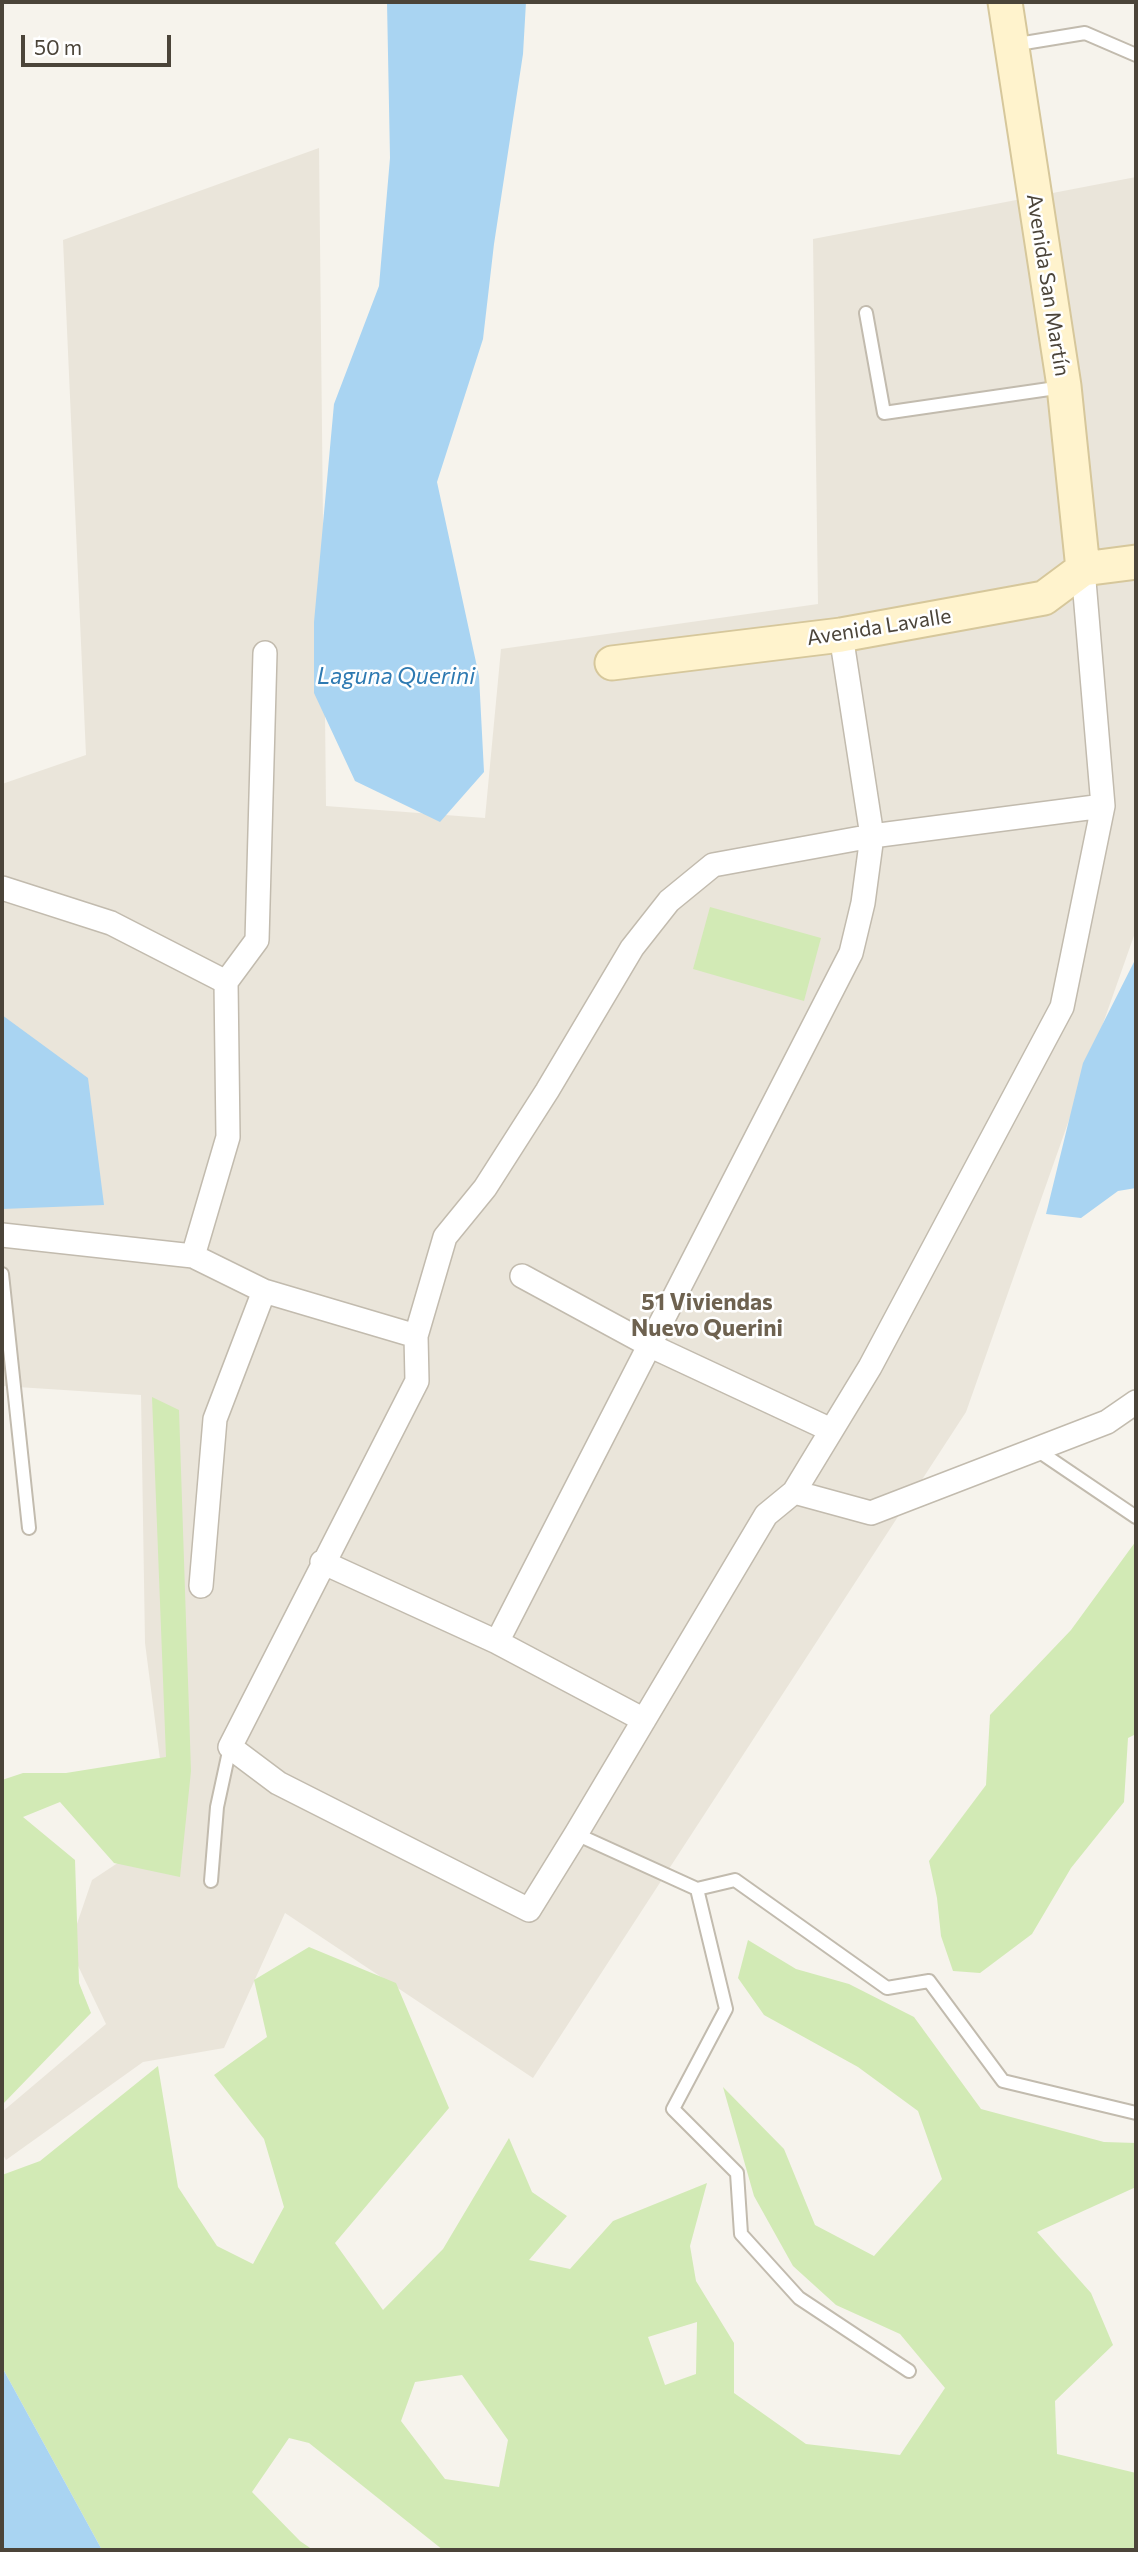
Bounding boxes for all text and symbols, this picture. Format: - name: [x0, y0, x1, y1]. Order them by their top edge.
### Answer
- scale bar: [24, 21, 175, 65]
- text: 50 m: [34, 34, 82, 59]
- street label: Avenida San Martín: [1021, 192, 1075, 378]
- street label: Avenida Lavalle: [805, 603, 953, 651]
- water label: Laguna Querini: [317, 662, 475, 690]
- district label: 51 Viviendas Nuevo Querini: [631, 1288, 783, 1342]

